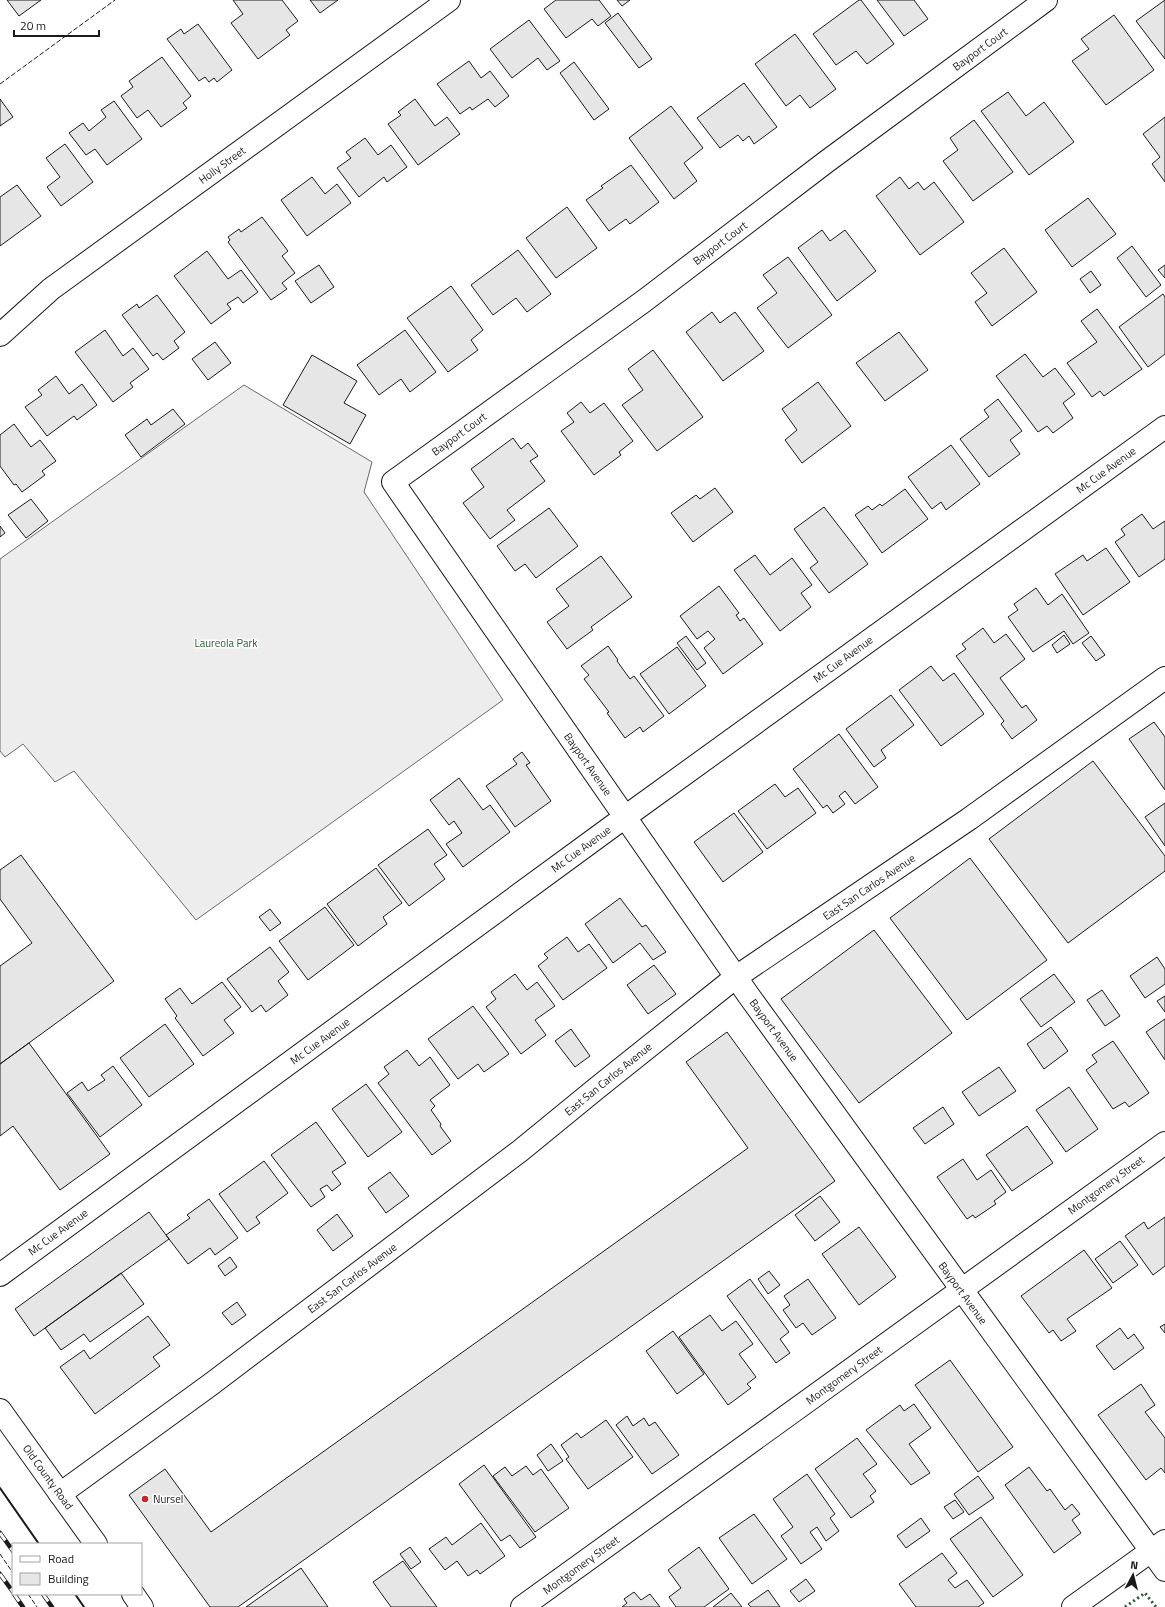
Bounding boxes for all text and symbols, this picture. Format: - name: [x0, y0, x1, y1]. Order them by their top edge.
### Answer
- scale bar: [14, 12, 99, 38]
- text: 20 m: [20, 16, 46, 35]
- street label: Bayport Court: [949, 24, 1011, 74]
- street label: Holly Street: [195, 142, 249, 187]
- street label: Bayport Court: [689, 217, 751, 269]
- street label: Bayport Court: [428, 409, 490, 459]
- street label: Mc Cue Avenue: [1073, 443, 1140, 497]
- street label: Mc Cue Avenue: [810, 632, 877, 686]
- park label: Laureola Park: [194, 635, 258, 651]
- street label: Bayport Avenue: [560, 729, 616, 799]
- street label: Mc Cue Avenue: [548, 822, 615, 876]
- street label: East San Carlos Avenue: [820, 850, 919, 924]
- street label: Bayport Avenue: [746, 996, 802, 1065]
- street label: Mc Cue Avenue: [287, 1014, 354, 1068]
- street label: East San Carlos Avenue: [561, 1038, 655, 1119]
- street label: Montgomery Street: [1065, 1152, 1148, 1218]
- street label: Mc Cue Avenue: [25, 1205, 92, 1259]
- street label: East San Carlos Avenue: [304, 1239, 400, 1317]
- street label: Bayport Avenue: [935, 1259, 991, 1328]
- street label: Montgomery Street: [803, 1342, 886, 1408]
- street label: Old County Road: [19, 1441, 77, 1513]
- place label: Nursel: [153, 1491, 183, 1507]
- marker: Nursel: [140, 1494, 150, 1504]
- street label: Montgomery Street: [540, 1532, 623, 1598]
- legend: [12, 1543, 142, 1595]
- text: Road: [48, 1549, 74, 1568]
- north arrow: [1113, 1555, 1153, 1595]
- text: N: [1129, 1557, 1139, 1573]
- text: Building: [48, 1569, 89, 1588]

